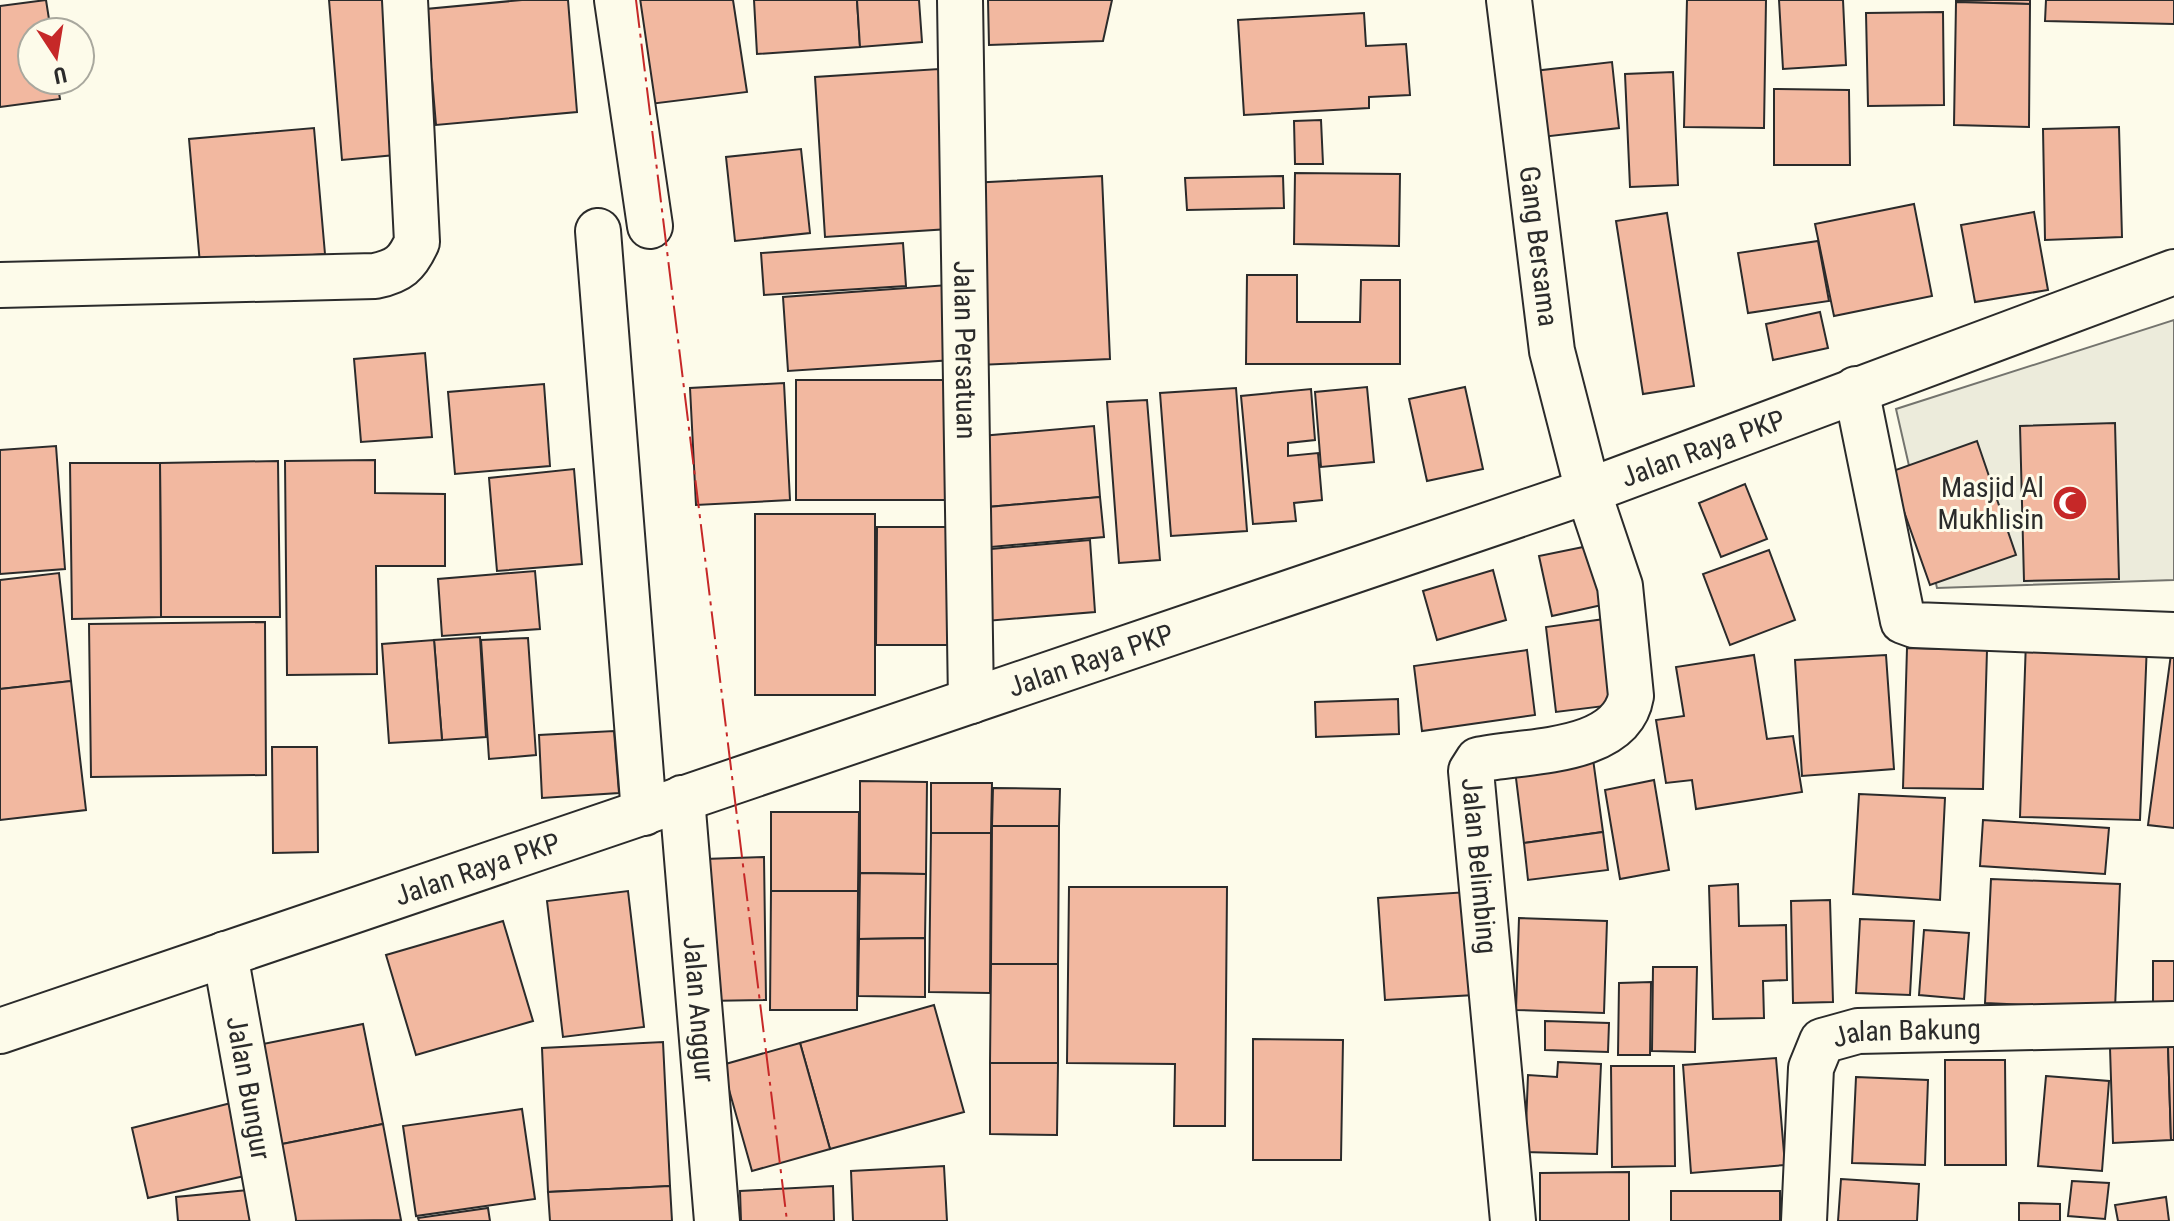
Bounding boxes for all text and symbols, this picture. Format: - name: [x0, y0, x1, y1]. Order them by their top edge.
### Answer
- north arrow: [16, 16, 96, 96]
- text: U: [51, 62, 69, 89]
- street label: Gang Bersama: [1513, 164, 1565, 328]
- street label: Jalan Persatuan: [948, 260, 983, 440]
- street label: Jalan Raya PKP: [1616, 402, 1790, 494]
- place label: Masjid Al Mukhlisin: [1938, 471, 2044, 536]
- mosque icon: Masjid Al Mukhlisin: [2051, 484, 2089, 522]
- street label: Jalan Raya PKP: [1004, 617, 1178, 704]
- street label: Jalan Belimbing: [1455, 776, 1504, 955]
- street label: Jalan Raya PKP: [390, 825, 564, 912]
- street label: Jalan Anggur: [677, 935, 722, 1084]
- street label: Jalan Bakung: [1828, 1012, 1981, 1054]
- street label: Jalan Bungur: [220, 1014, 278, 1162]

